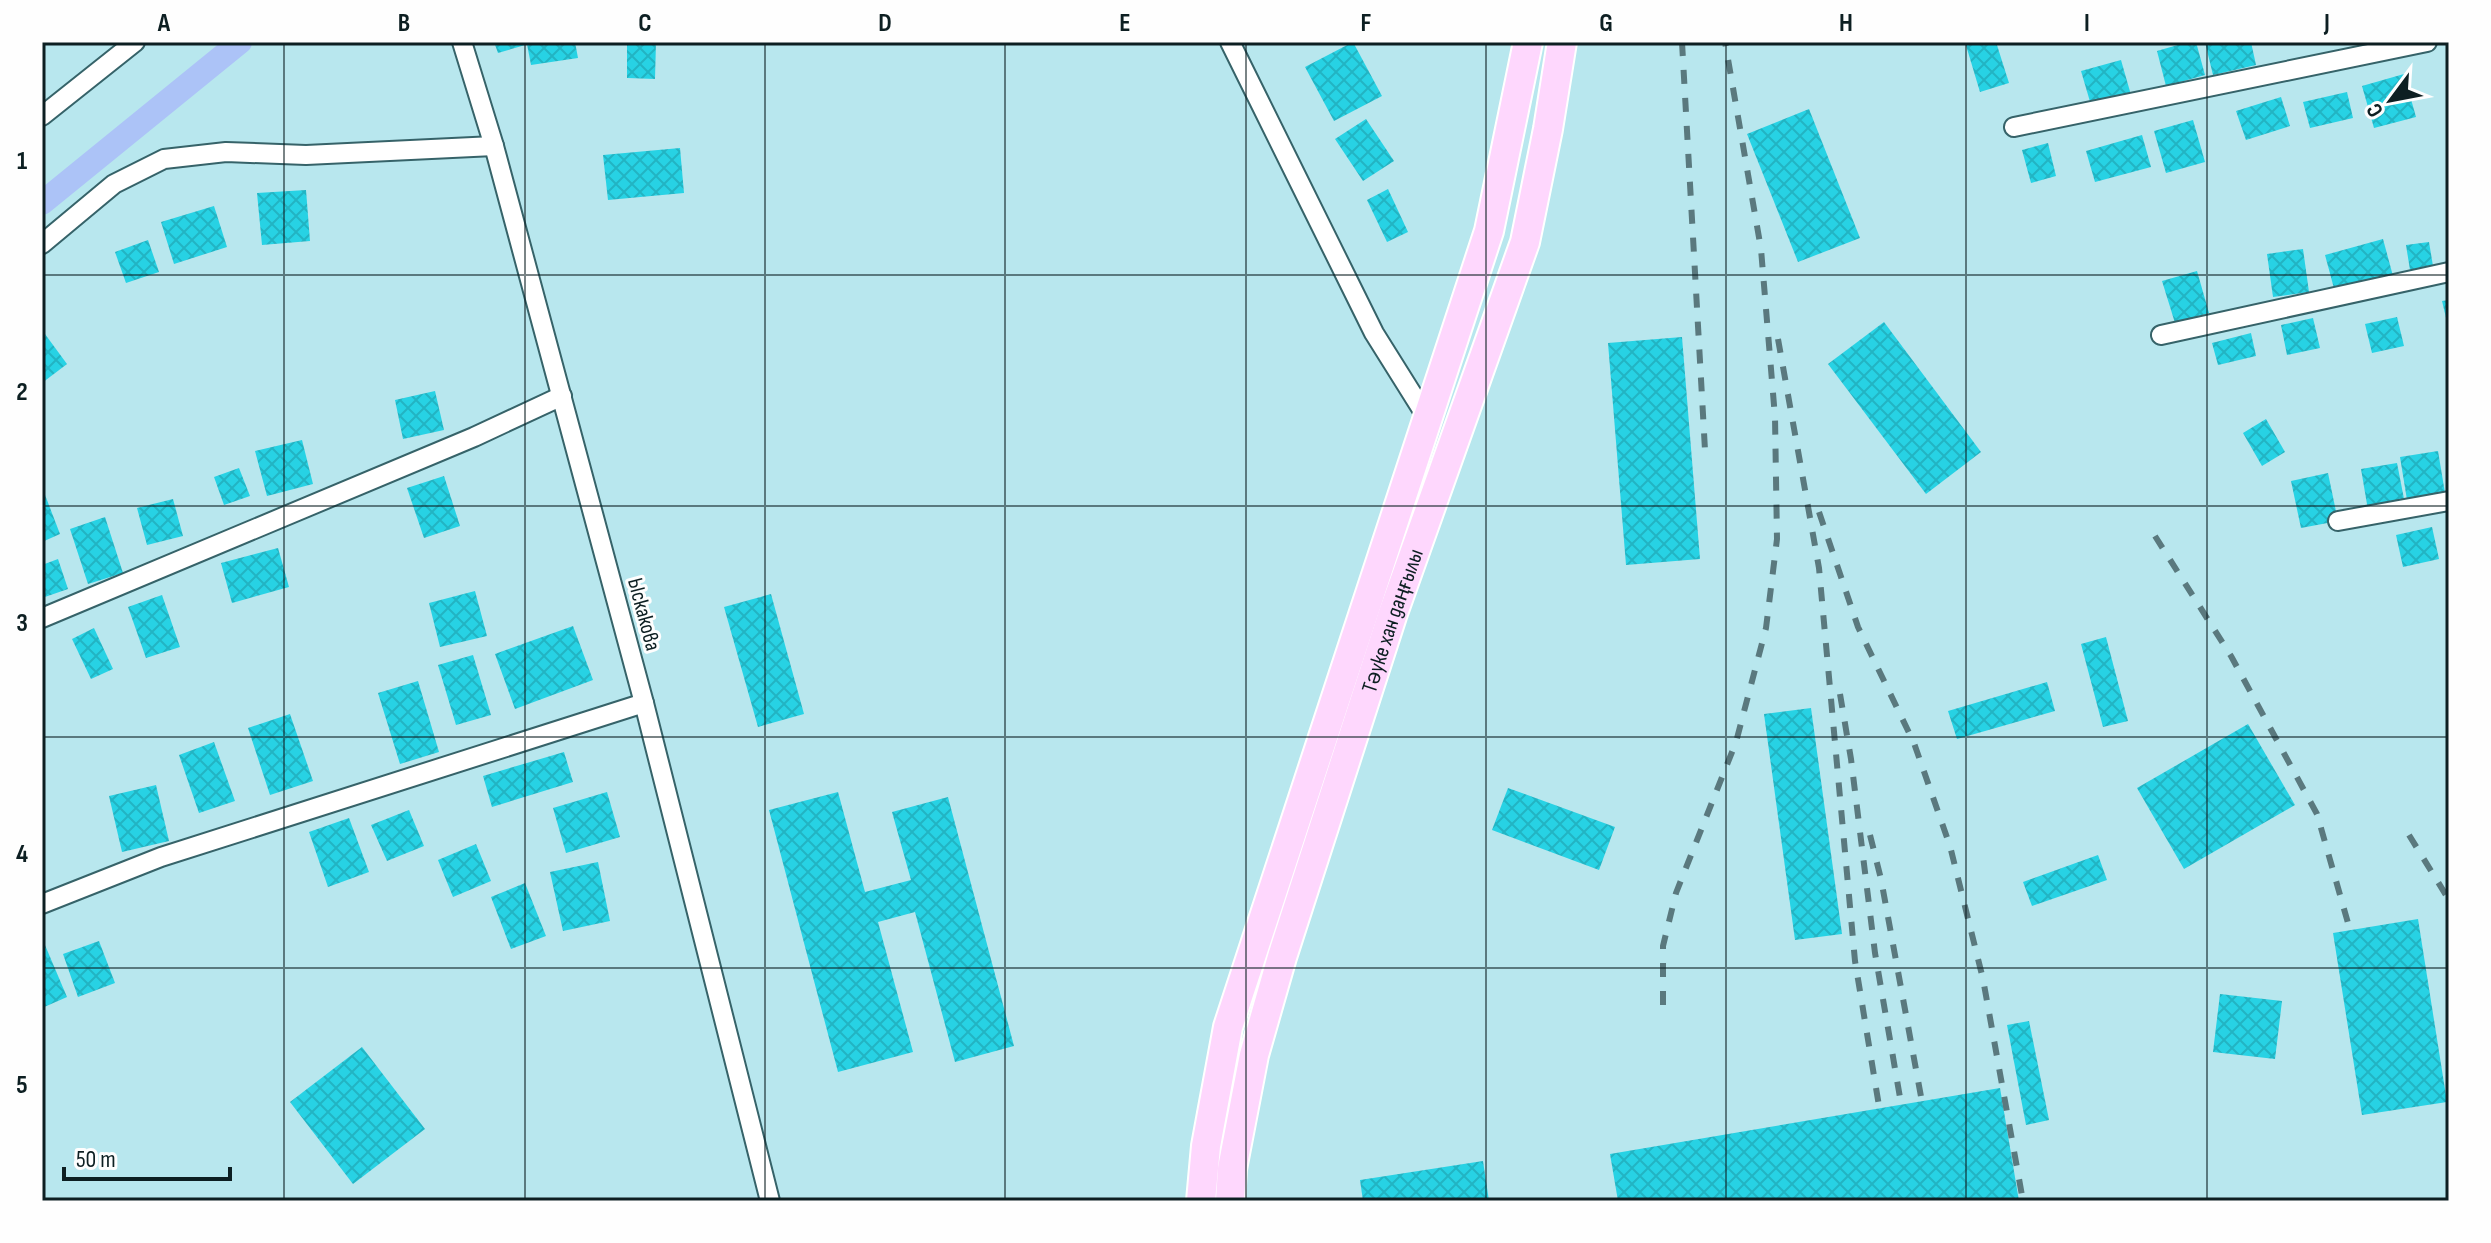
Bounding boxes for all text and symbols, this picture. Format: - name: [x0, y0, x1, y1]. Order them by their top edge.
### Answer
- text: A: [157, 8, 171, 39]
- text: B: [398, 8, 410, 39]
- text: C: [638, 8, 652, 39]
- text: D: [878, 8, 892, 39]
- text: E: [1119, 8, 1131, 39]
- text: F: [1361, 8, 1372, 39]
- text: G: [1599, 8, 1613, 39]
- text: H: [1839, 8, 1853, 39]
- text: I: [2084, 8, 2090, 39]
- text: J: [2323, 8, 2330, 39]
- north arrow: [2351, 60, 2431, 140]
- text: С: [2361, 98, 2390, 122]
- text: 1: [17, 146, 27, 177]
- text: 2: [16, 377, 28, 408]
- street label: Тәуке хан даңғылы: [1356, 546, 1430, 696]
- street label: Ыскакова: [621, 575, 666, 654]
- text: 3: [16, 608, 28, 639]
- text: 4: [16, 839, 28, 870]
- text: 5: [16, 1070, 28, 1101]
- scale bar: [64, 1131, 230, 1181]
- text: 50 m: [76, 1145, 116, 1174]

